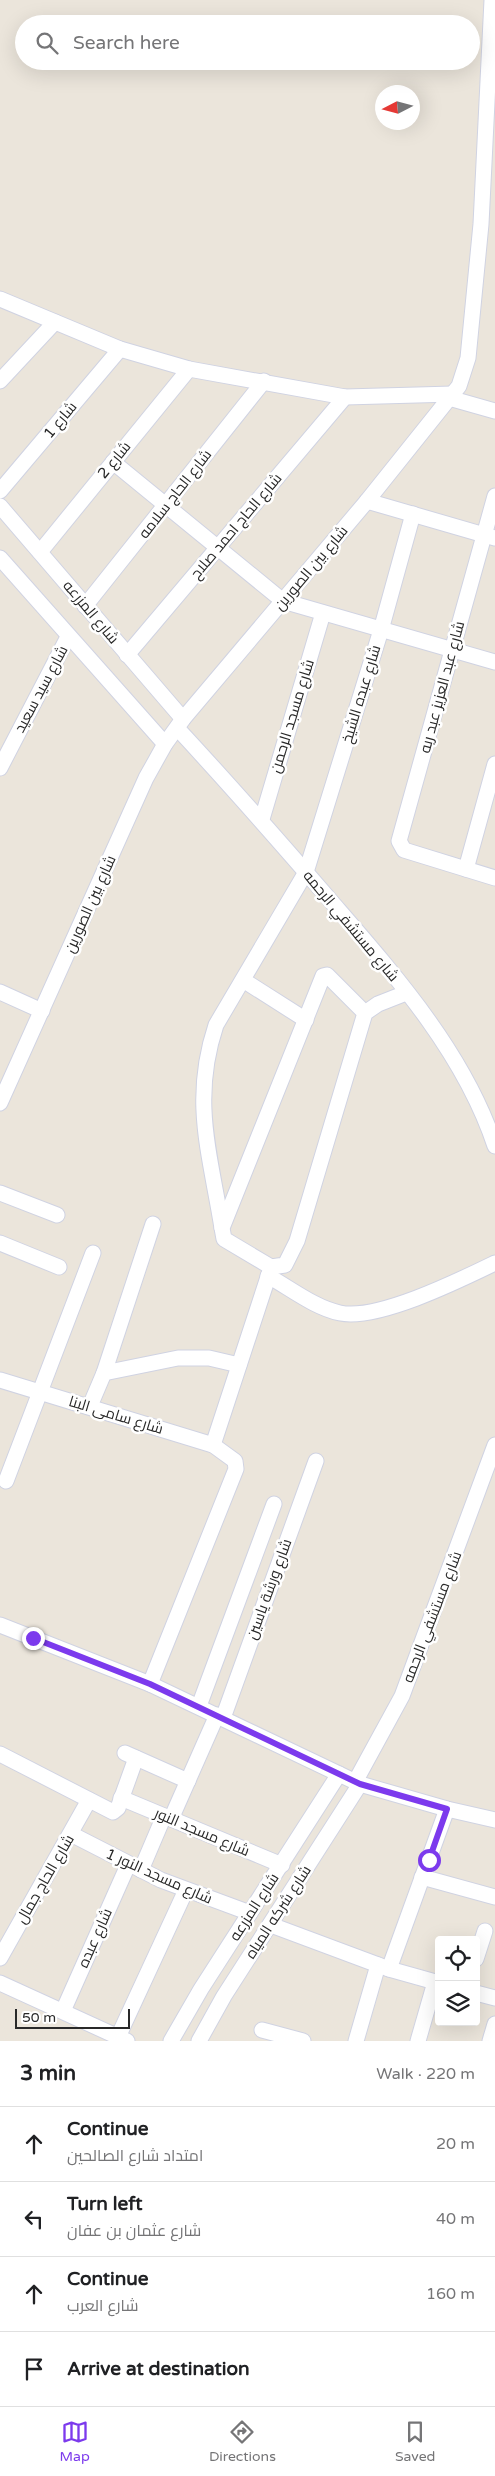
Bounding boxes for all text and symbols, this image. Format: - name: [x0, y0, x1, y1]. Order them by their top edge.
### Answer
- search box: [15, 15, 480, 70]
- icon: search: [33, 29, 61, 57]
- text: Search here: [73, 32, 180, 54]
- north arrow: [375, 85, 420, 130]
- street label: شارع 1: [39, 398, 82, 443]
- street label: شارع 2: [94, 438, 136, 483]
- street label: شارع الحاج سلامه: [135, 446, 217, 543]
- street label: شارع الحاج احمد صلاح: [186, 469, 287, 584]
- street label: شارع بين الصورين: [270, 522, 353, 615]
- street label: شارع المزرعه: [58, 577, 123, 649]
- street label: شارع عبد العزيز عبد ربه: [416, 619, 470, 755]
- street label: شارع سيد سعيد: [11, 642, 73, 737]
- street label: شارع عبده الشيخ: [338, 643, 386, 746]
- street label: شارع مسجد الرحمن: [266, 657, 320, 776]
- street label: شارع بين الصورين: [60, 852, 121, 956]
- street label: شارع مستشفي الرحمه: [297, 867, 403, 987]
- street label: شارع سامى البنا: [66, 1392, 165, 1440]
- street label: شارع ورشة ياسين: [242, 1536, 297, 1642]
- street label: شارع مستشفي الرحمه: [399, 1549, 468, 1686]
- route end: [22, 1627, 45, 1650]
- street label: شارع مسجد النور: [150, 1803, 252, 1862]
- street label: شارع الحاج جمال: [12, 1831, 80, 1928]
- street label: شارع مسجد النور 1: [102, 1844, 215, 1909]
- route start: [418, 1849, 441, 1872]
- street label: شارع شركه المياه: [241, 1862, 316, 1963]
- street label: شارع المزرعه: [225, 1870, 284, 1945]
- street label: شارع عبده: [74, 1906, 118, 1971]
- map controls: [435, 1936, 480, 2026]
- button: locate: [435, 1936, 480, 1981]
- button: layers: [435, 1981, 480, 2026]
- scale bar: [15, 2006, 130, 2029]
- text: 50 m: [22, 2009, 56, 2026]
- text: 3 min: [20, 2061, 76, 2086]
- text: Walk · 220 m: [376, 2064, 475, 2084]
- text: Continue: [67, 2118, 149, 2140]
- icon: ahead: [20, 2130, 48, 2158]
- text: 20 m: [436, 2134, 475, 2154]
- text: امتداد شارع الصالحين: [67, 2146, 203, 2166]
- text: Turn left: [67, 2193, 143, 2215]
- icon: left: [20, 2205, 48, 2233]
- text: 40 m: [436, 2209, 475, 2229]
- text: شارع عثمان بن عفان: [67, 2221, 201, 2241]
- text: Continue: [67, 2268, 149, 2290]
- icon: ahead: [20, 2280, 48, 2308]
- text: 160 m: [426, 2284, 475, 2304]
- text: شارع العرب: [67, 2296, 138, 2316]
- icon: arrive: [20, 2355, 48, 2383]
- text: Arrive at destination: [67, 2358, 250, 2380]
- tab: Map: [60, 2418, 90, 2465]
- tab: Directions: [209, 2418, 276, 2465]
- tab: Saved: [395, 2418, 435, 2465]

